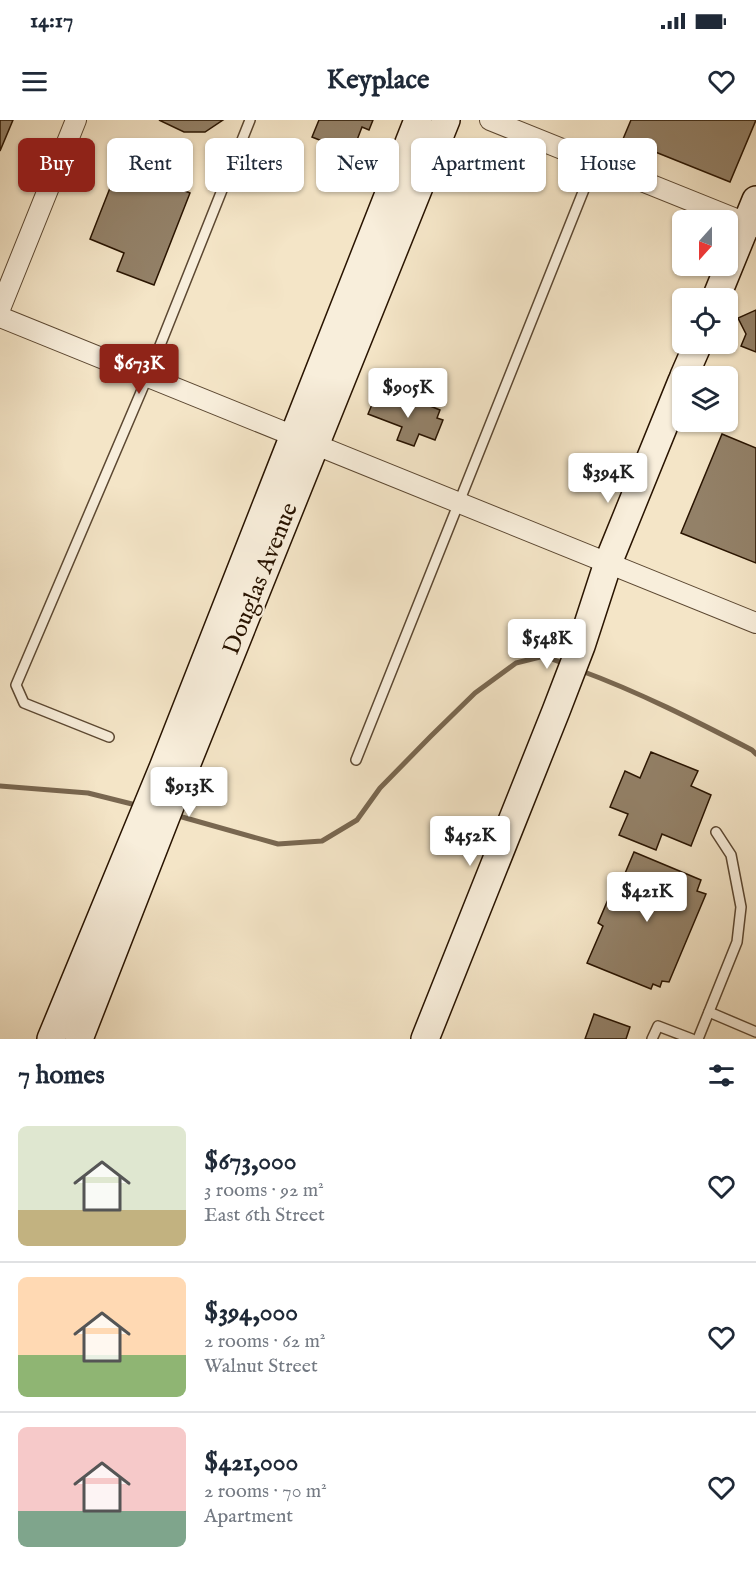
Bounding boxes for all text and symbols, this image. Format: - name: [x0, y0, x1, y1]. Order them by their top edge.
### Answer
- text: 14:17: [30, 7, 73, 35]
- text: Keyplace: [327, 64, 429, 98]
- icon: menu: [18, 65, 51, 98]
- icon: heart: [705, 65, 738, 98]
- chip: Buy: [18, 138, 95, 192]
- chip: Rent: [107, 138, 193, 192]
- chip: Filters: [205, 138, 304, 192]
- chip: New: [316, 138, 399, 192]
- chip: Apartment: [411, 138, 546, 192]
- chip: House: [558, 138, 657, 192]
- north arrow: [672, 210, 738, 276]
- map controls: [672, 210, 738, 432]
- button: locate: [672, 288, 738, 354]
- pin: $673K: [97, 344, 181, 395]
- text: $673K: [114, 351, 164, 376]
- button: layers: [672, 366, 738, 432]
- pin: $905K: [366, 368, 450, 419]
- text: $905K: [382, 375, 434, 400]
- pin: $394K: [566, 453, 650, 504]
- text: $394K: [582, 460, 634, 485]
- street label: Douglas Avenue: [216, 498, 306, 660]
- pin: $548K: [505, 619, 589, 670]
- text: $548K: [522, 626, 572, 651]
- pin: $913K: [147, 767, 231, 818]
- text: $913K: [164, 774, 214, 799]
- pin: $452K: [428, 816, 512, 867]
- text: $452K: [444, 823, 496, 848]
- pin: $421K: [605, 872, 689, 923]
- text: $421K: [621, 879, 673, 904]
- text: 7 homes: [18, 1059, 105, 1092]
- icon: filters: [705, 1059, 738, 1092]
- text: $673,000: [204, 1145, 296, 1178]
- icon: home: [66, 1150, 138, 1222]
- icon: heart: [705, 1170, 738, 1203]
- text: 3 rooms · 92 m²: [204, 1178, 324, 1203]
- text: East 6th Street: [204, 1203, 325, 1228]
- text: $394,000: [204, 1296, 298, 1329]
- icon: home: [66, 1301, 138, 1373]
- icon: heart: [705, 1321, 738, 1354]
- text: 2 rooms · 62 m²: [204, 1329, 326, 1354]
- text: Walnut Street: [204, 1354, 318, 1379]
- text: $421,000: [204, 1446, 298, 1479]
- icon: home: [66, 1451, 138, 1523]
- icon: heart: [705, 1471, 738, 1504]
- text: 2 rooms · 70 m²: [204, 1479, 327, 1504]
- text: Apartment: [204, 1504, 293, 1529]

